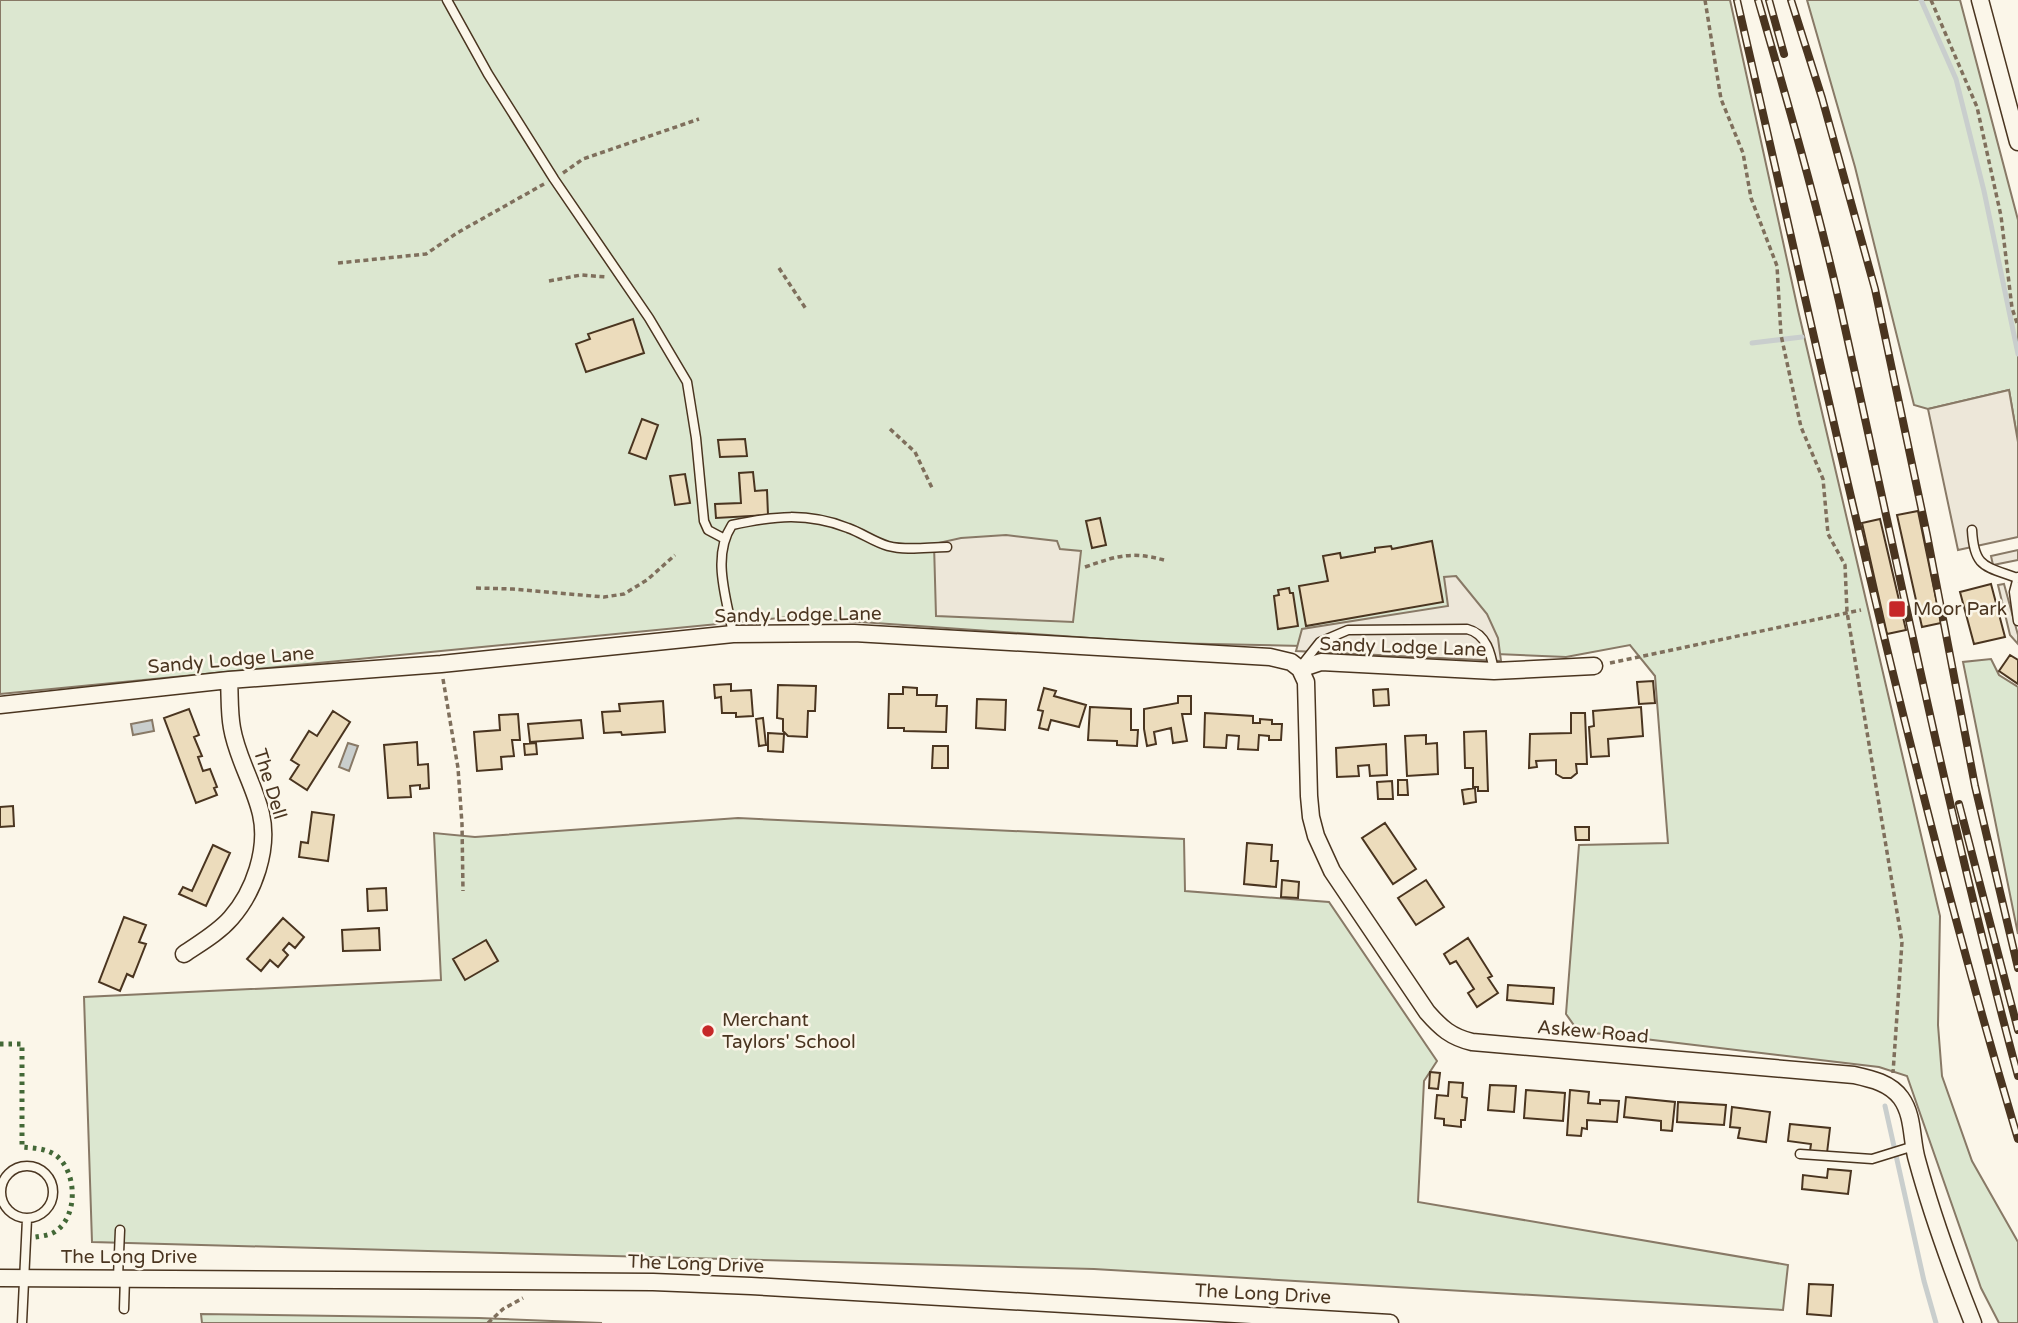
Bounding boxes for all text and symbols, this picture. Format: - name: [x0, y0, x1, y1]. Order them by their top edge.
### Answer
- place label: Moor Park: [1913, 598, 2007, 620]
- marker: Moor Park: [1887, 599, 1907, 619]
- street label: Sandy Lodge Lane: [714, 603, 882, 627]
- street label: Sandy Lodge Lane: [1319, 633, 1487, 661]
- street label: Sandy Lodge Lane: [147, 642, 315, 678]
- street label: The Dell: [249, 746, 291, 822]
- place label: Merchant Taylors' School: [722, 1009, 856, 1053]
- street label: Askew Road: [1536, 1016, 1650, 1048]
- marker: Merchant Taylors' School: [700, 1023, 716, 1039]
- street label: The Long Drive: [61, 1246, 197, 1268]
- street label: The Long Drive: [627, 1251, 765, 1277]
- street label: The Long Drive: [1194, 1279, 1332, 1309]

